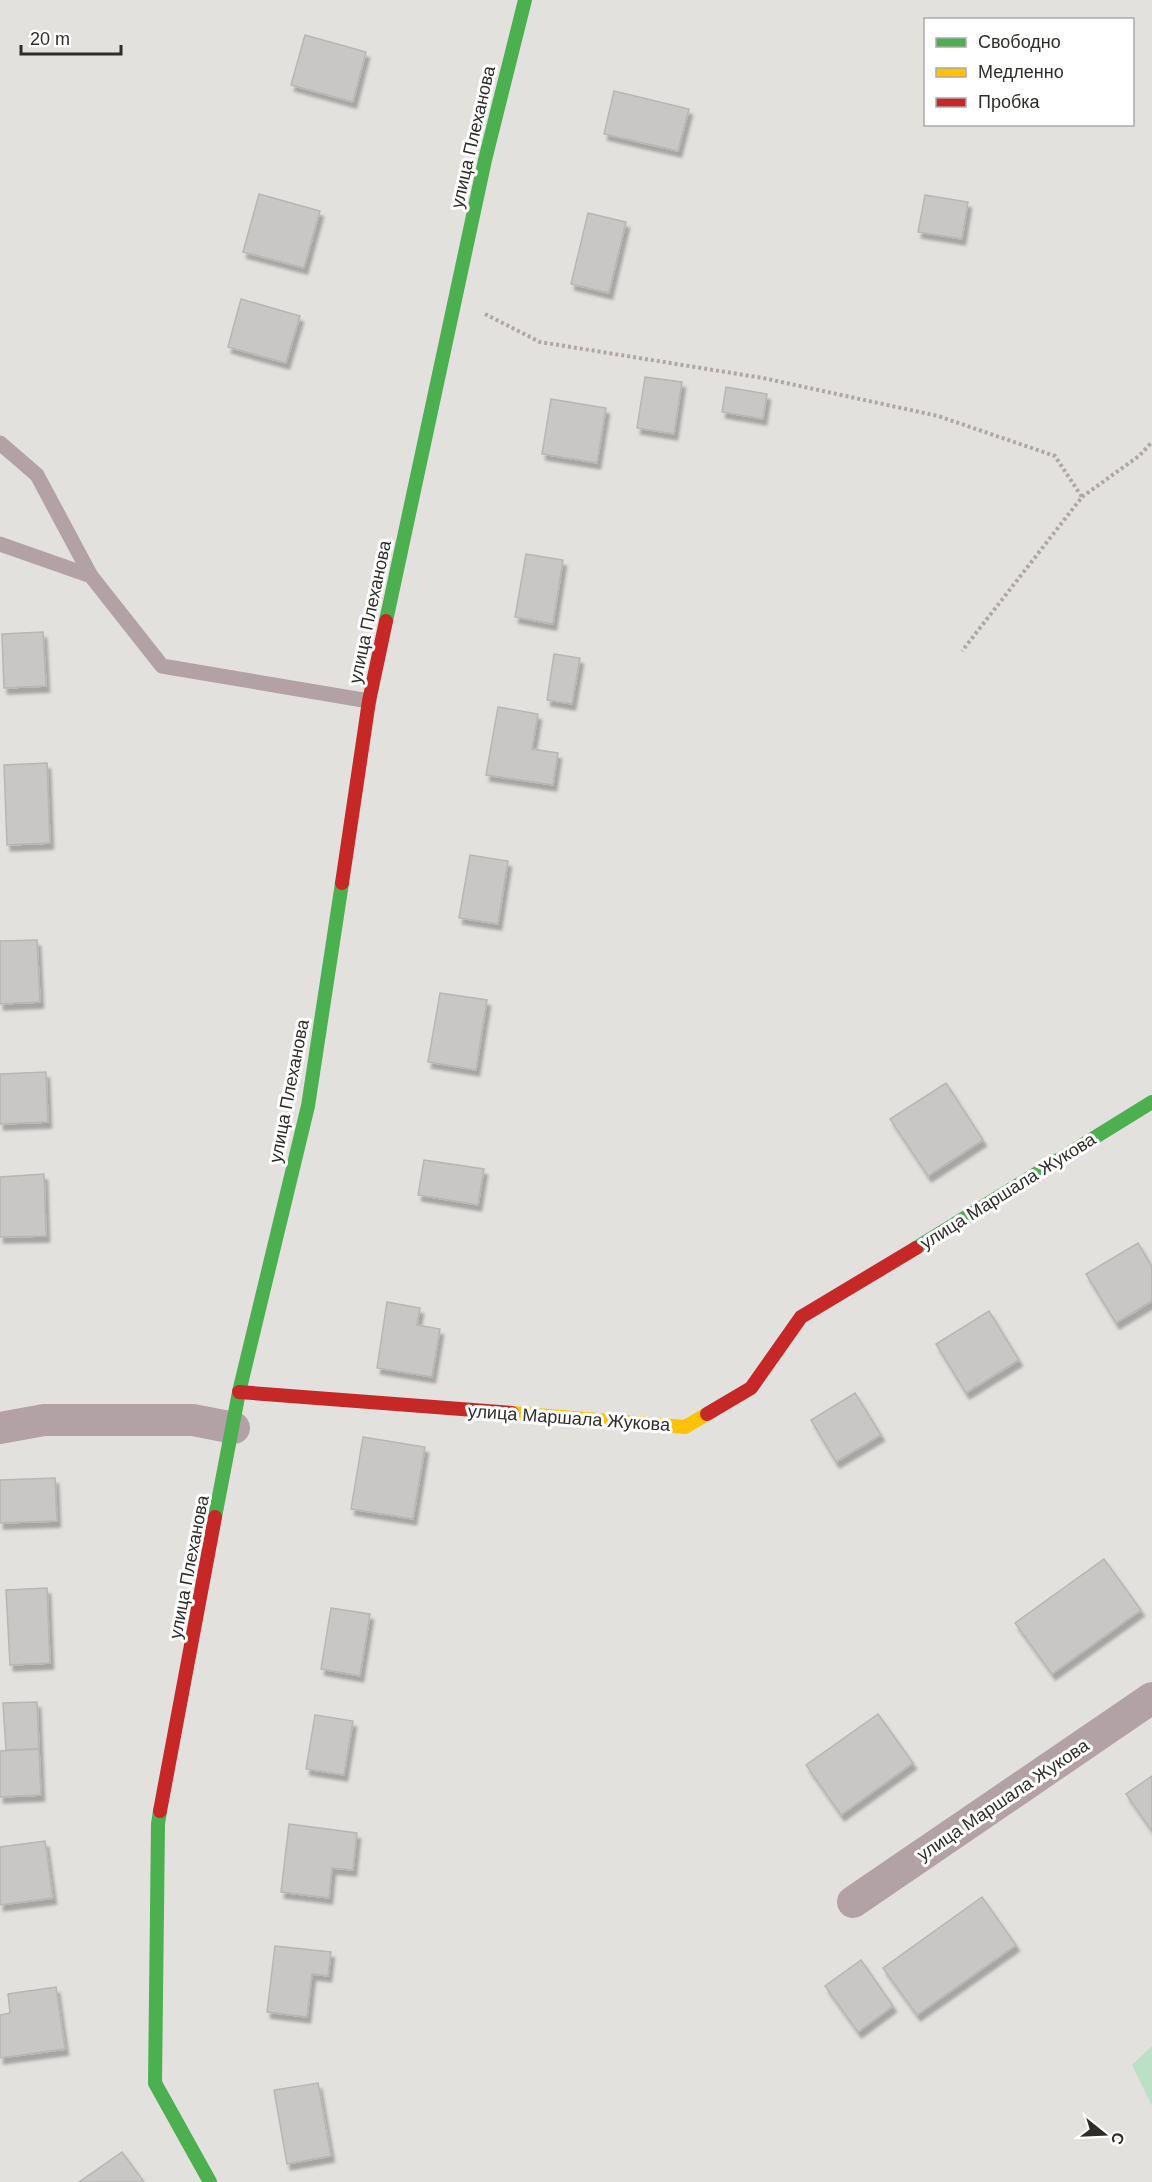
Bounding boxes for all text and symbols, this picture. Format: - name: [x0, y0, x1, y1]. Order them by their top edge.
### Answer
- scale bar: [21, 18, 122, 56]
- legend: [924, 18, 1134, 126]
- text: 20 m: [30, 29, 70, 49]
- text: Свободно: [978, 32, 1061, 52]
- text: Медленно: [978, 62, 1064, 82]
- street label: улица Плеханова: [447, 63, 499, 210]
- text: Пробка: [978, 92, 1041, 112]
- street label: улица Плеханова: [345, 538, 395, 685]
- street label: улица Плеханова: [265, 1017, 313, 1164]
- street label: улица Маршала Жукова: [917, 1128, 1100, 1253]
- street label: улица Маршала Жукова: [467, 1401, 672, 1435]
- street label: улица Плеханова: [165, 1493, 213, 1640]
- street label: улица Маршала Жукова: [913, 1735, 1093, 1865]
- north arrow: [1074, 2104, 1134, 2164]
- text: С: [1108, 2130, 1128, 2147]

